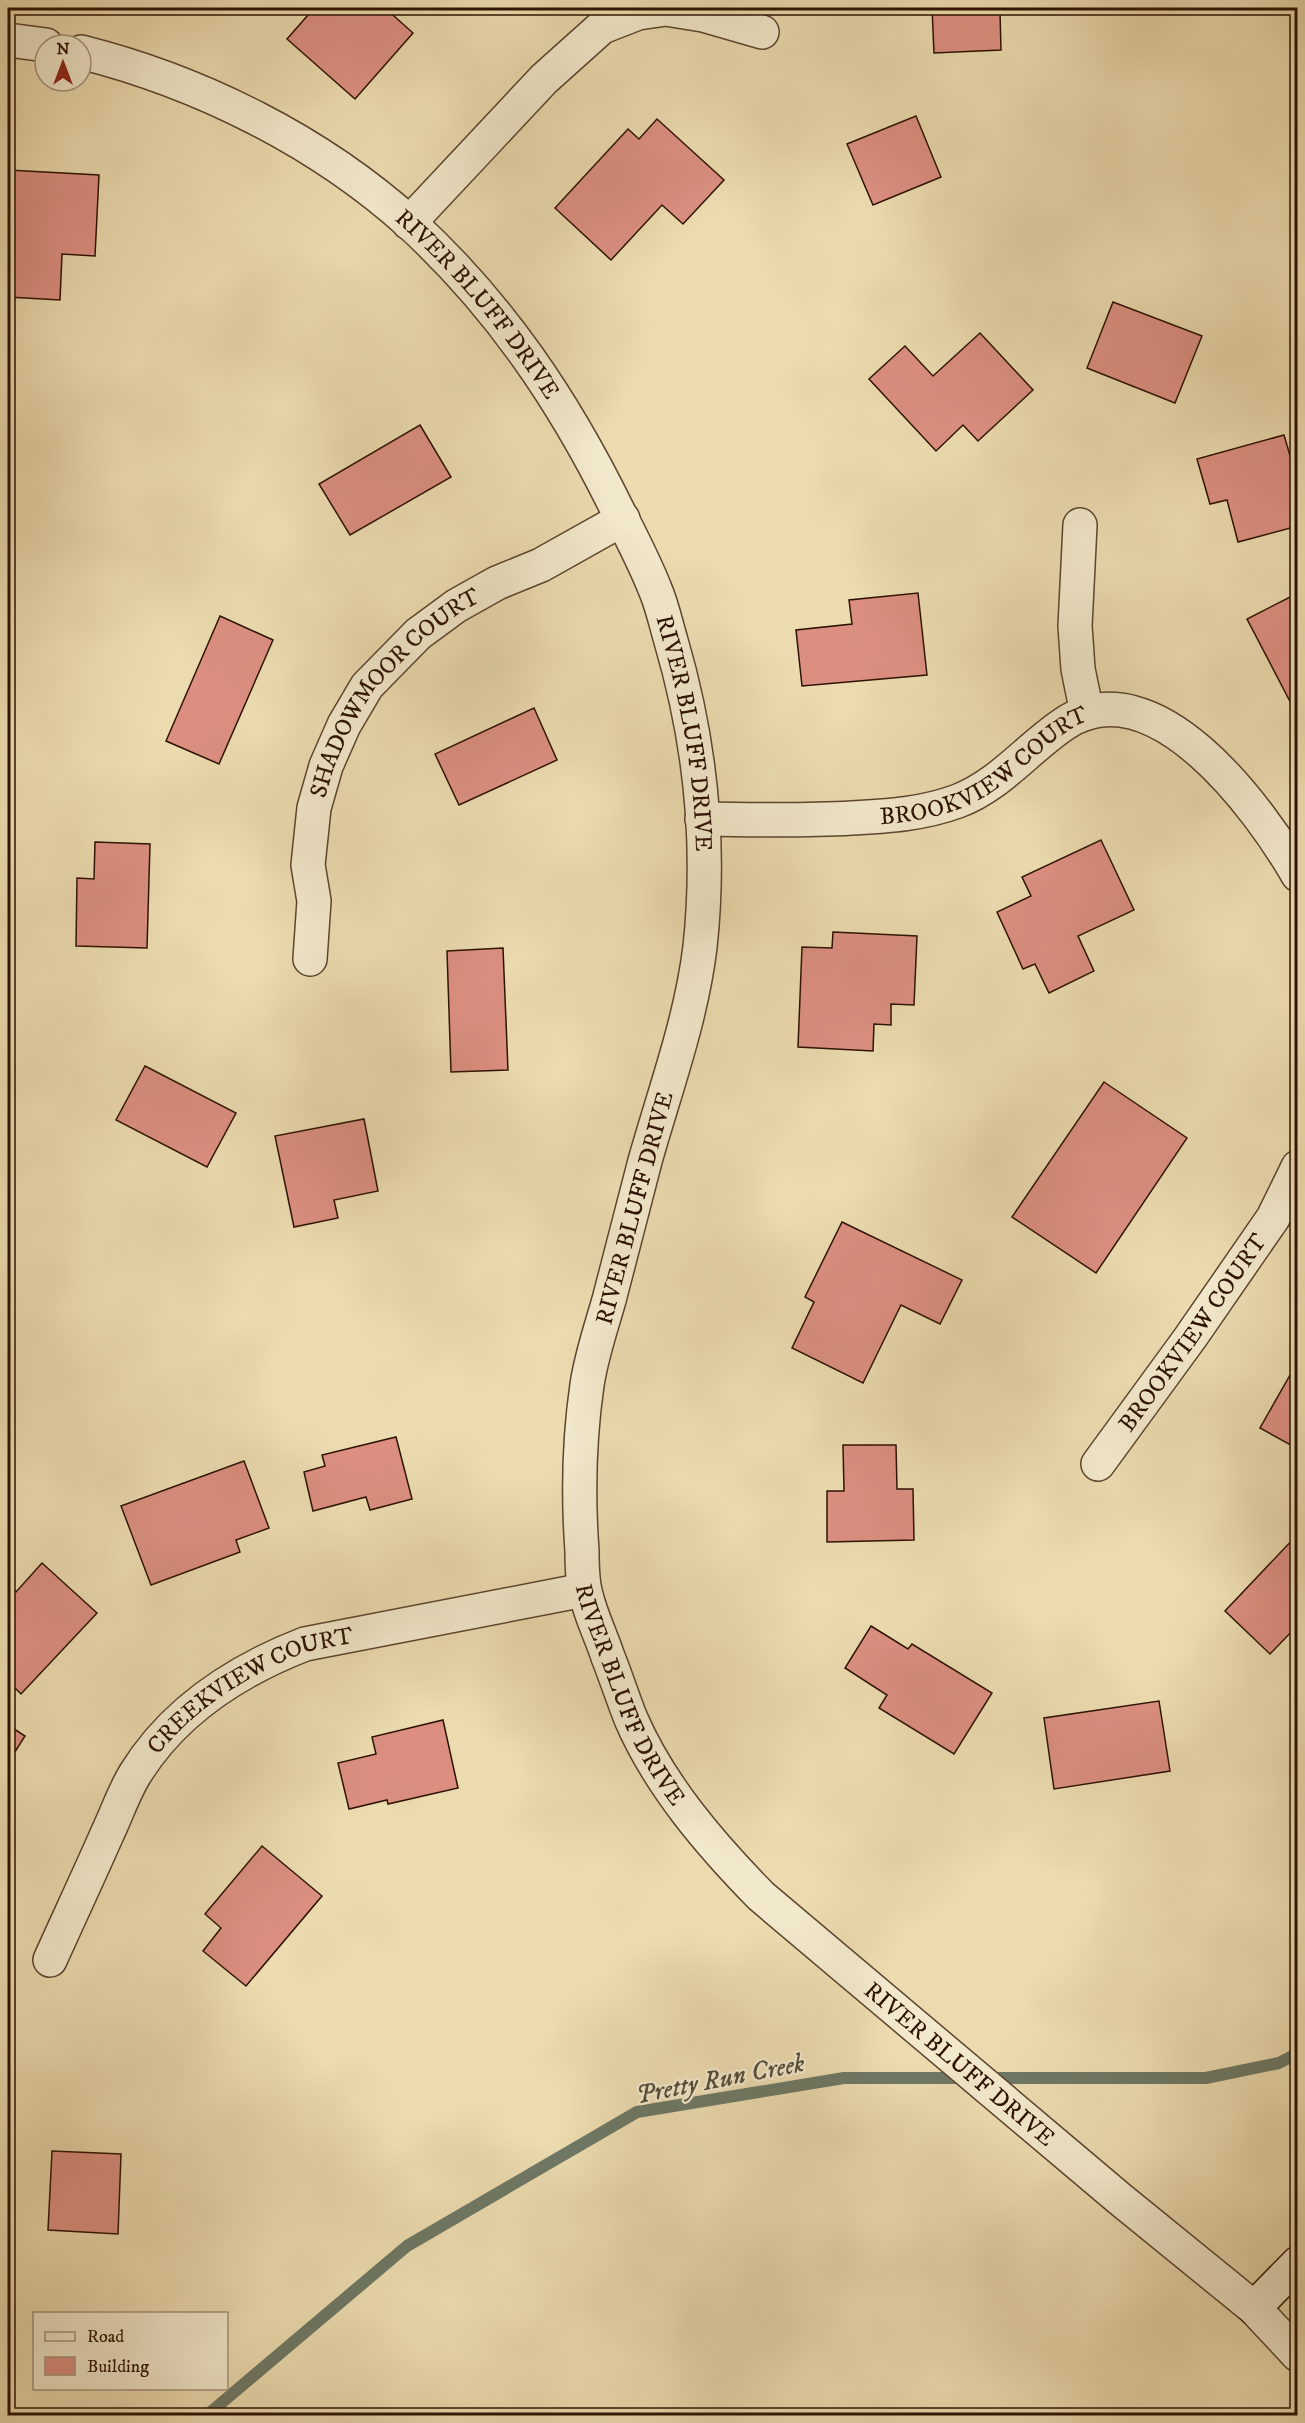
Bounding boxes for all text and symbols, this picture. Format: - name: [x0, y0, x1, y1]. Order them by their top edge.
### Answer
- north arrow: [33, 33, 93, 93]
- text: N: [56, 39, 70, 59]
- street label: RIVER BLUFF DRIVE: [389, 203, 566, 405]
- street label: SHADOWMOOR COURT: [304, 582, 485, 801]
- street label: RIVER BLUFF DRIVE: [649, 612, 718, 852]
- street label: BROOKVIEW COURT: [879, 700, 1092, 832]
- street label: RIVER BLUFF DRIVE: [589, 1088, 681, 1328]
- street label: BROOKVIEW COURT: [1113, 1228, 1274, 1438]
- street label: RIVER BLUFF DRIVE: [568, 1581, 691, 1812]
- street label: CREEKVIEW COURT: [141, 1621, 356, 1761]
- street label: RIVER BLUFF DRIVE: [858, 1976, 1061, 2153]
- water label: Pretty Run Creek: [633, 2047, 808, 2112]
- legend: [33, 2312, 228, 2390]
- text: Road: [87, 2326, 124, 2348]
- text: Building: [87, 2356, 149, 2378]

